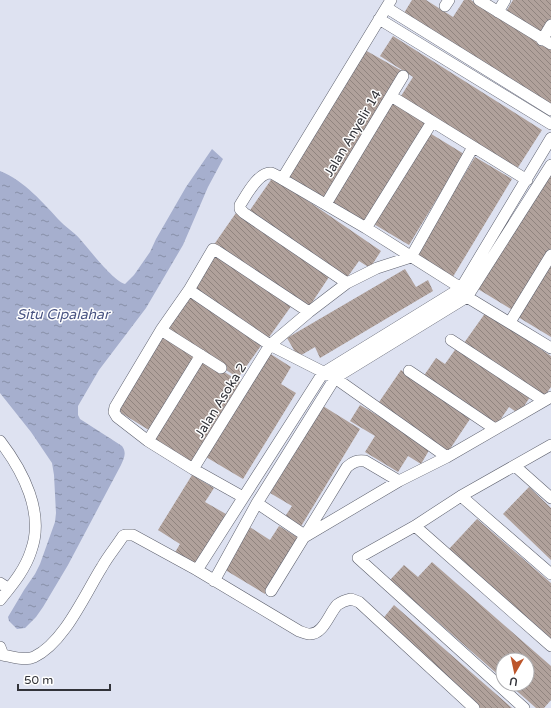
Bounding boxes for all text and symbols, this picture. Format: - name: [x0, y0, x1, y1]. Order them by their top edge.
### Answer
- street label: Jalan Anyelir 14: [321, 87, 385, 180]
- water label: Situ Cipalahar: [17, 306, 111, 323]
- street label: Jalan Asoka 2: [192, 360, 250, 441]
- north arrow: [495, 652, 535, 692]
- scale bar: [18, 666, 110, 692]
- text: 50 m: [24, 673, 53, 687]
- text: U: [508, 674, 519, 688]

